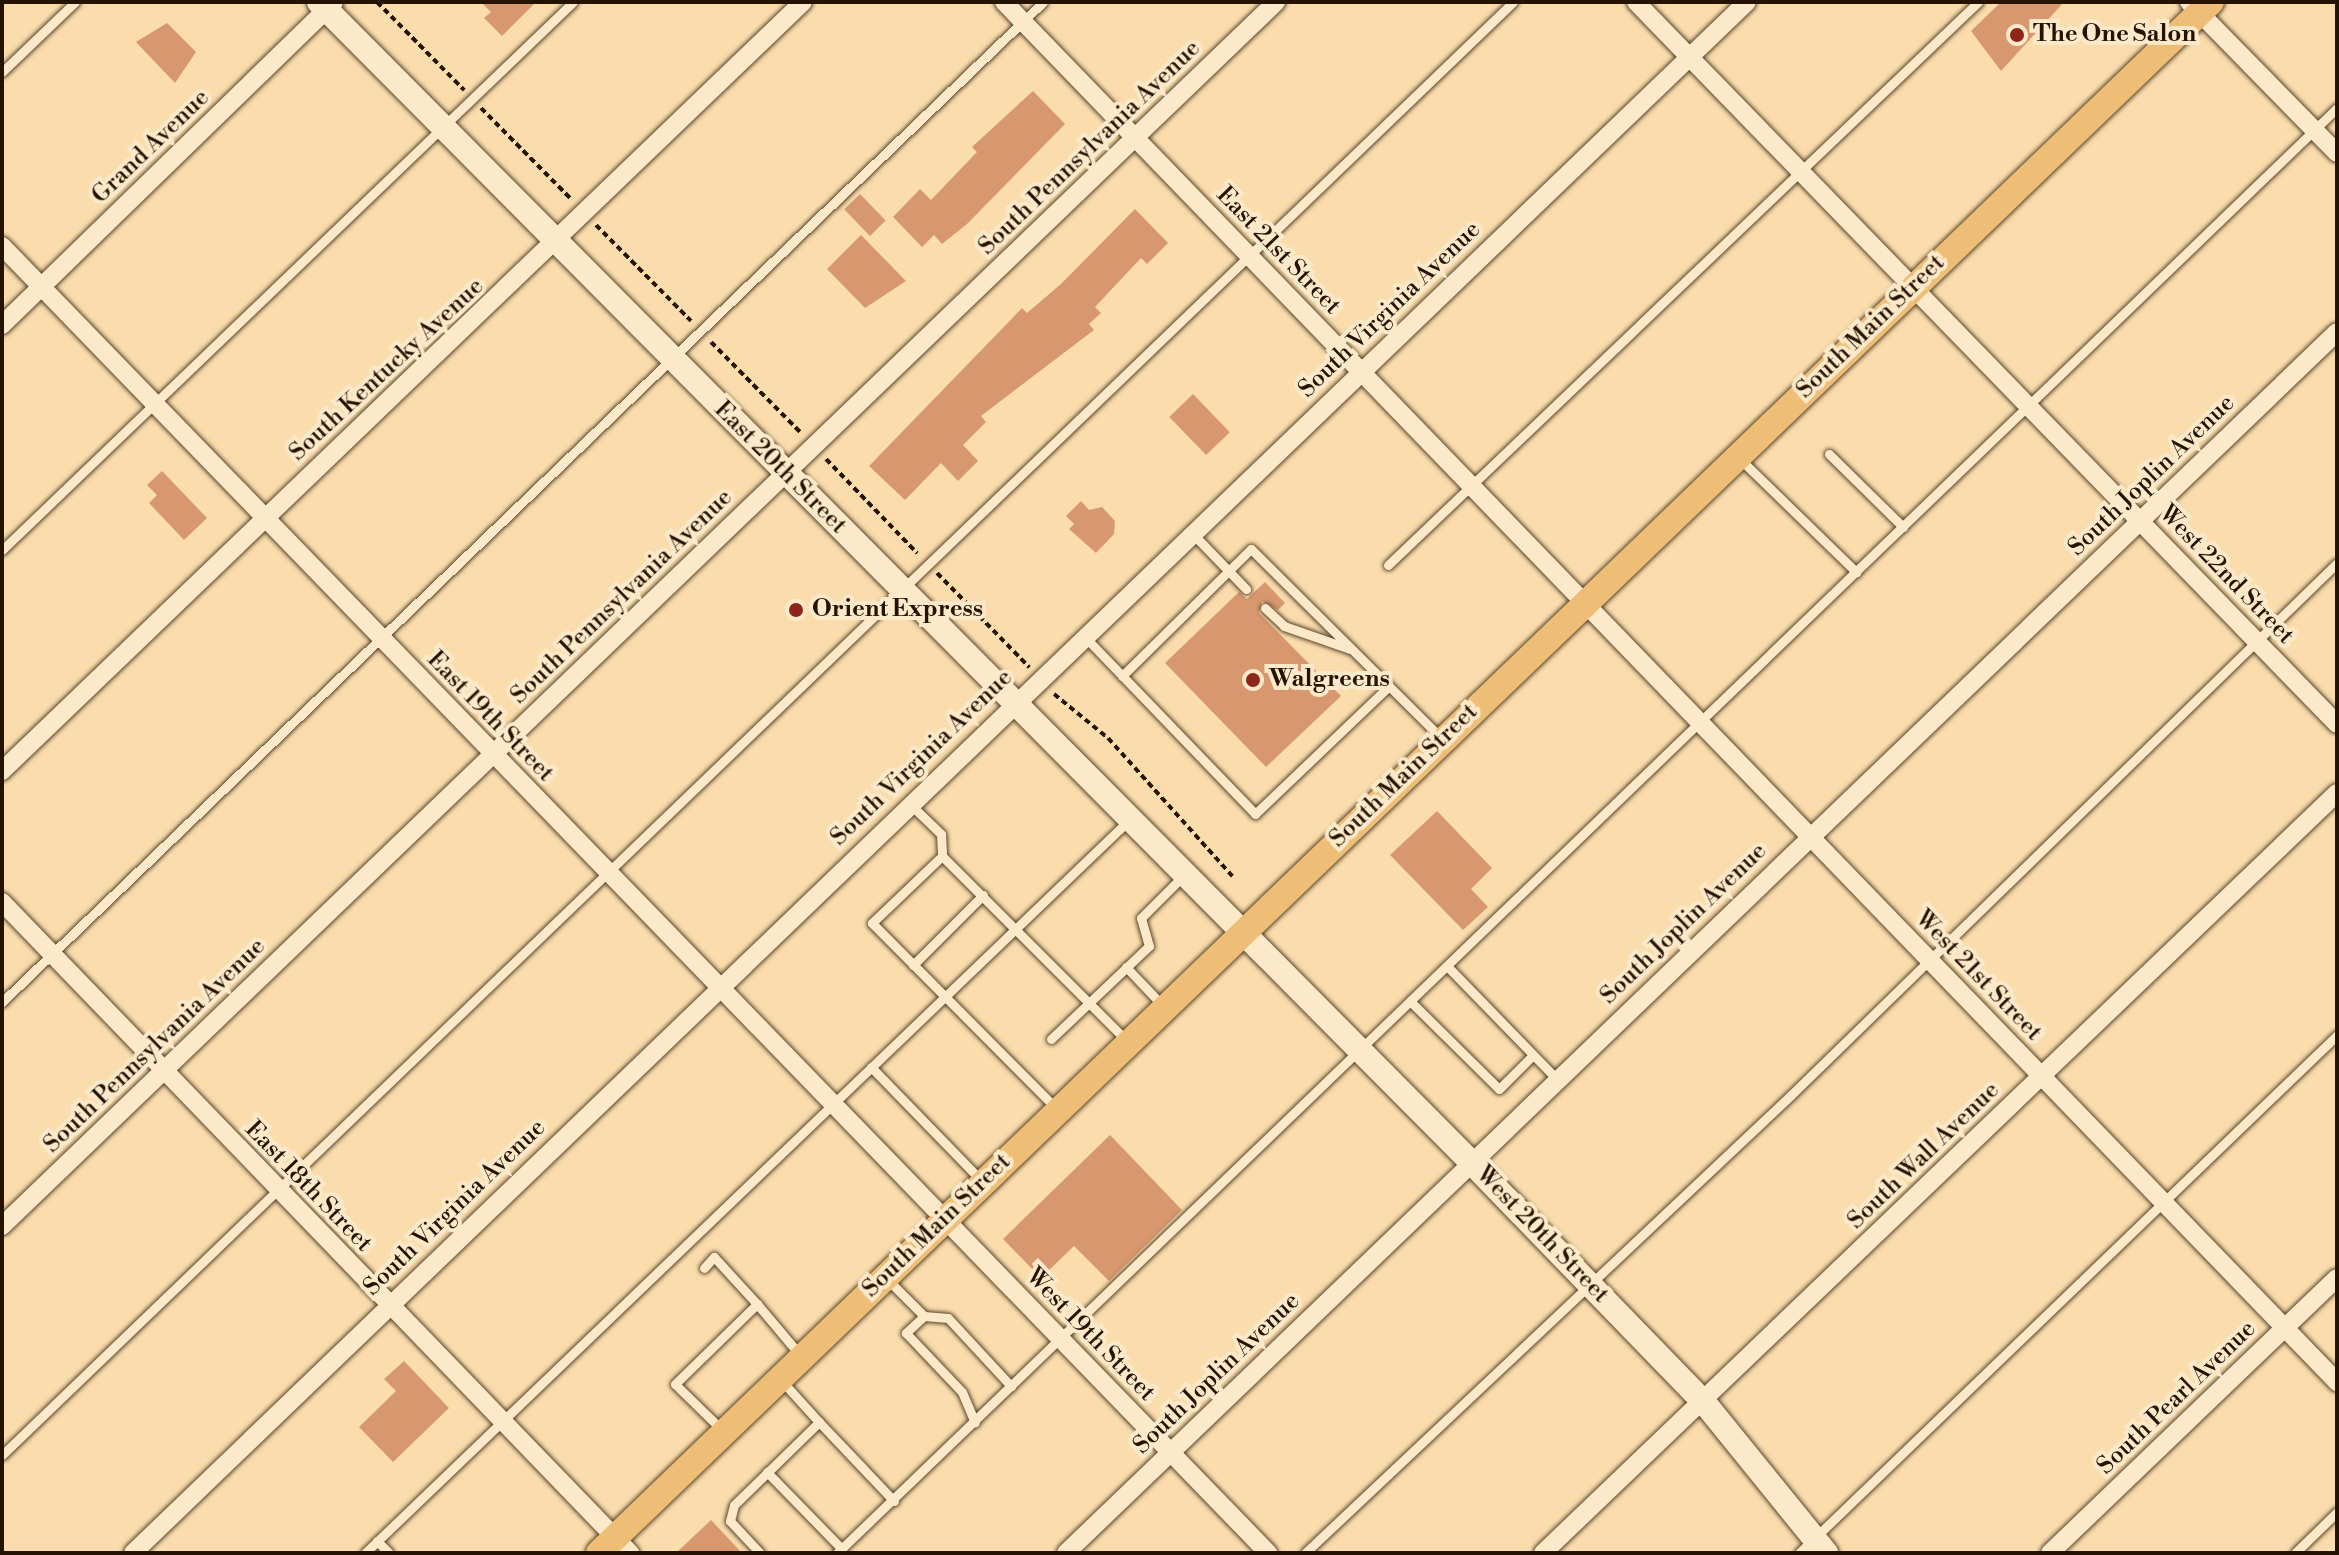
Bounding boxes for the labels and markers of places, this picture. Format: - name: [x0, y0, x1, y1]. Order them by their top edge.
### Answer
- place label: The One Salon: [2033, 21, 2196, 49]
- marker: The One Salon: [2008, 26, 2026, 44]
- place label: Orient Express: [812, 596, 983, 624]
- marker: Orient Express: [787, 601, 805, 619]
- place label: Walgreens: [1269, 666, 1390, 694]
- marker: Walgreens: [1244, 671, 1262, 689]

